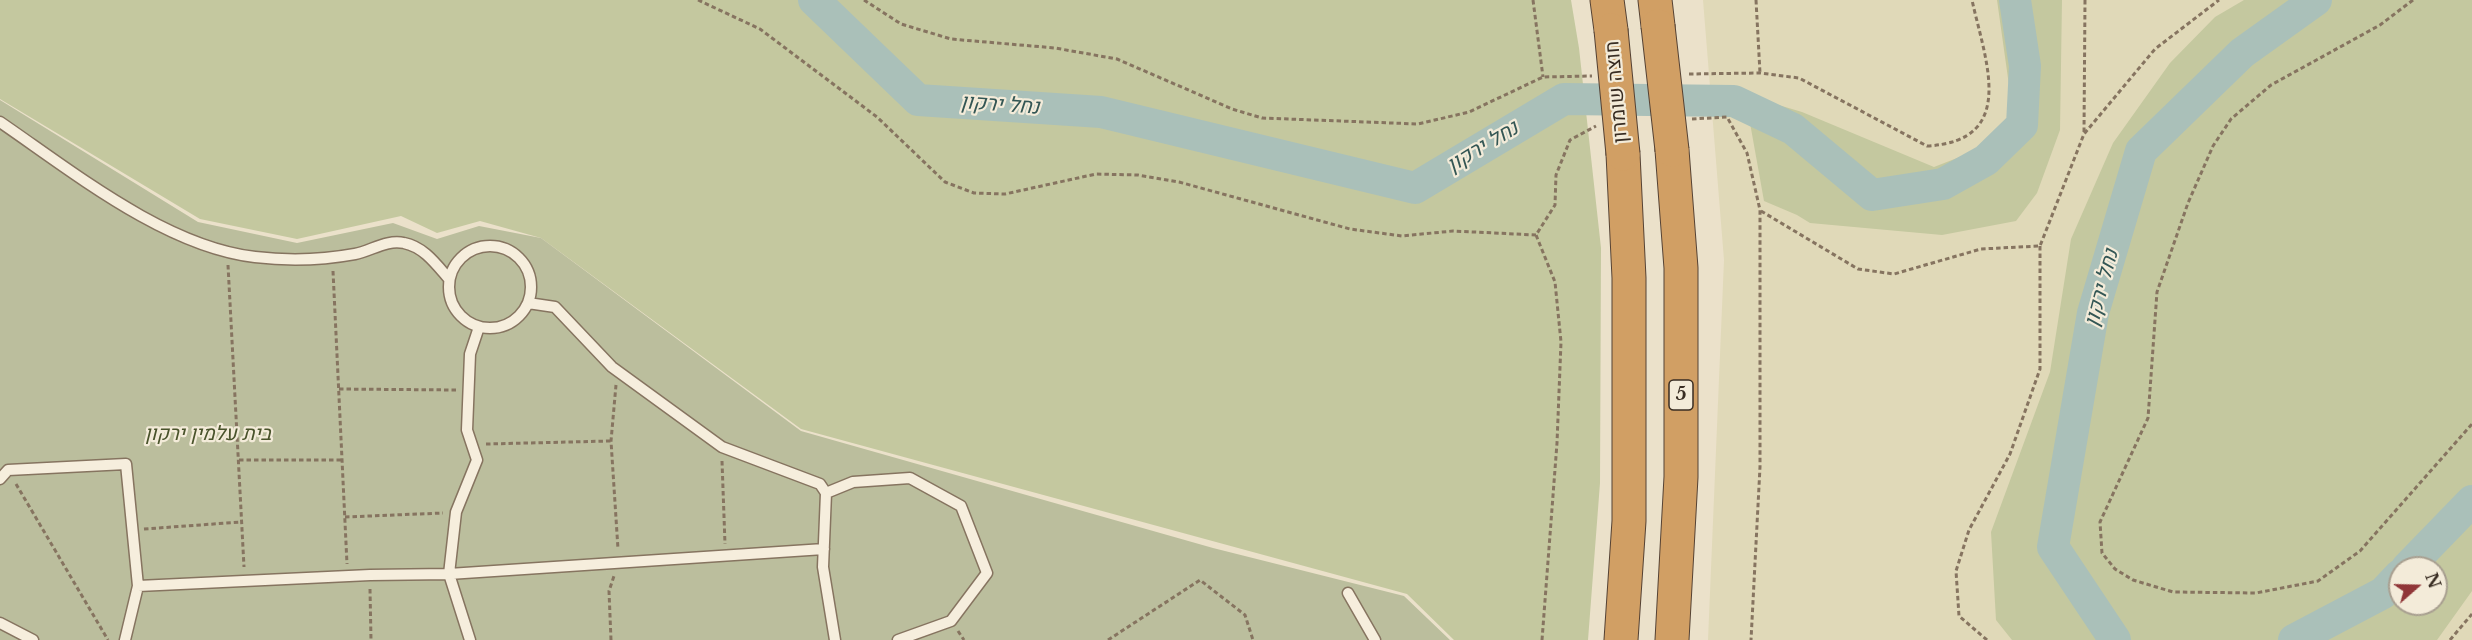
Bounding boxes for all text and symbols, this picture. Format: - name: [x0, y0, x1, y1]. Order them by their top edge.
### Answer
- street label: חוצה שומרון: [1601, 40, 1633, 144]
- water label: נחל ירקון: [960, 90, 1040, 120]
- water label: נחל ירקון: [1443, 116, 1523, 178]
- water label: נחל ירקון: [2080, 247, 2124, 329]
- road number: 5: [1669, 380, 1693, 410]
- park label: בית עלמין ירקון: [145, 422, 271, 446]
- north arrow: [2388, 556, 2448, 616]
- text: N: [2421, 570, 2445, 591]

